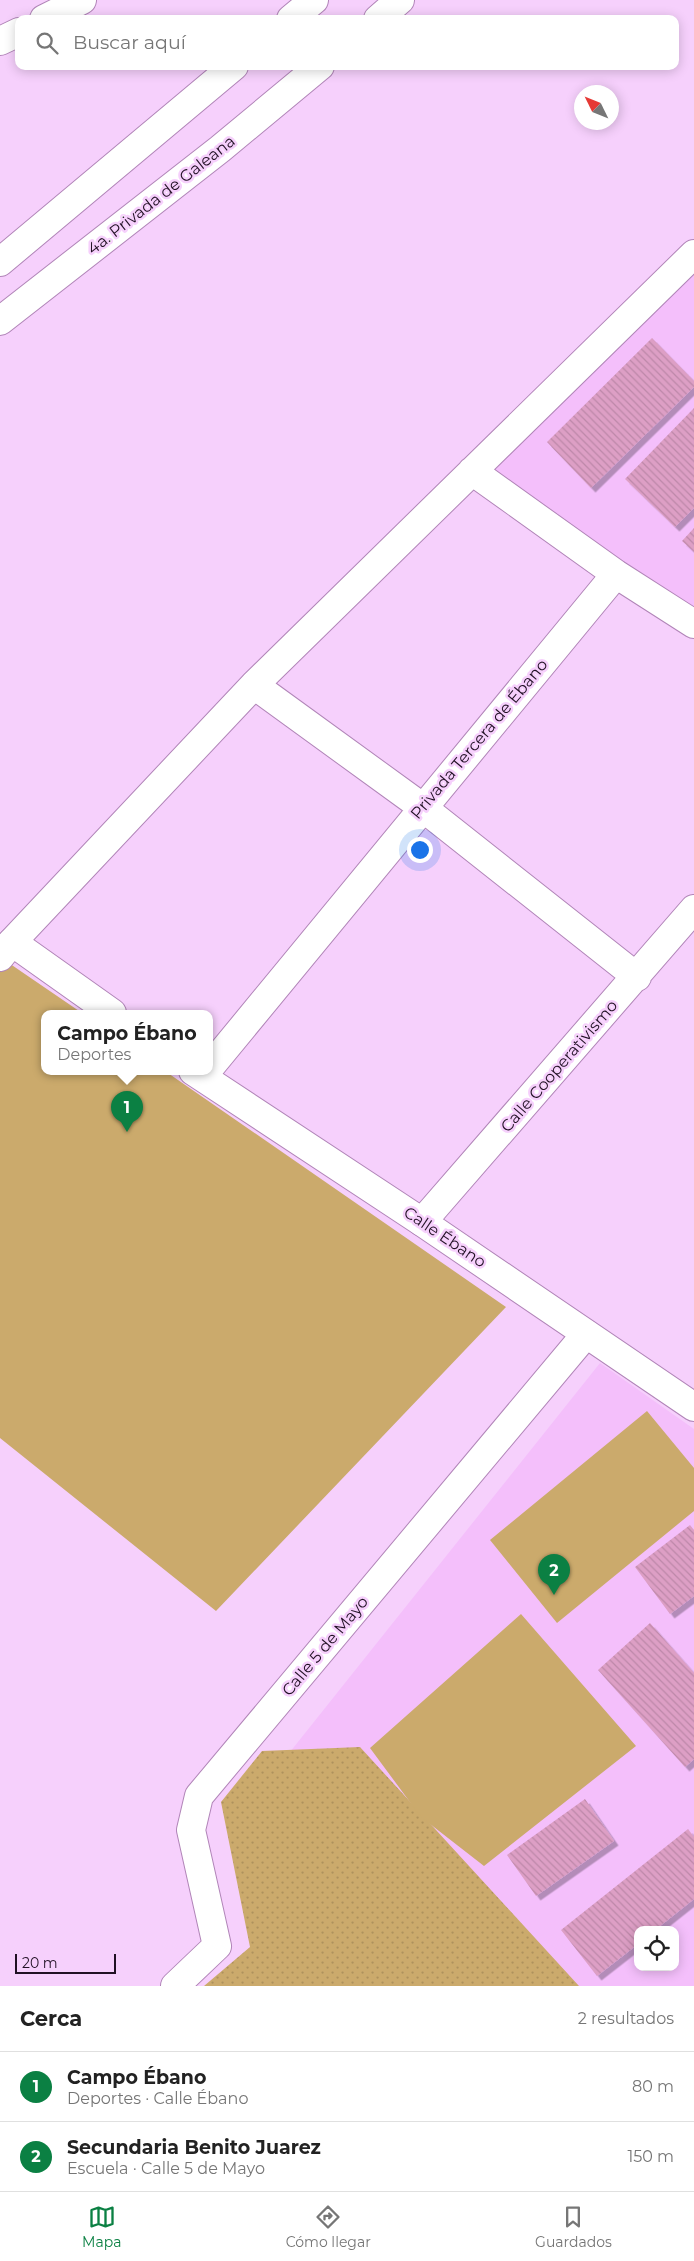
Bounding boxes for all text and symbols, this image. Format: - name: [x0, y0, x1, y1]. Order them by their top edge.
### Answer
- search box: [15, 15, 679, 70]
- icon: search: [33, 29, 61, 57]
- text: Buscar aquí: [73, 31, 186, 54]
- north arrow: [574, 85, 619, 130]
- street label: 4a. Privada de Galeana: [83, 131, 239, 259]
- street label: Privada Tercera de Ébano: [407, 655, 551, 823]
- your location: [407, 837, 433, 863]
- street label: Calle Cooperativismo: [497, 996, 621, 1136]
- popup: [41, 1010, 213, 1075]
- text: Campo Ébano: [57, 1022, 197, 1045]
- text: Deportes: [57, 1045, 131, 1064]
- pin: 1: [111, 1091, 143, 1132]
- street label: Calle Ébano: [400, 1203, 490, 1271]
- pin: 2: [538, 1554, 570, 1595]
- street label: Calle 5 de Mayo: [278, 1592, 372, 1700]
- map controls: [634, 1926, 679, 1971]
- button: locate: [634, 1926, 679, 1971]
- scale bar: [15, 1951, 116, 1974]
- text: 20 m: [22, 1954, 58, 1972]
- text: Cerca: [20, 2006, 82, 2031]
- text: 2 resultados: [578, 2009, 674, 2028]
- text: Campo Ébano: [67, 2066, 206, 2089]
- text: 1: [33, 2077, 39, 2096]
- text: 80 m: [632, 2077, 674, 2096]
- text: Deportes · Calle Ébano: [67, 2089, 248, 2108]
- text: Secundaria Benito Juarez: [67, 2136, 321, 2159]
- text: 2: [31, 2147, 41, 2166]
- text: 150 m: [627, 2147, 674, 2166]
- text: Escuela · Calle 5 de Mayo: [67, 2159, 265, 2178]
- tab: Mapa: [82, 2203, 121, 2251]
- tab: Cómo llegar: [286, 2203, 371, 2251]
- tab: Guardados: [535, 2203, 612, 2251]

